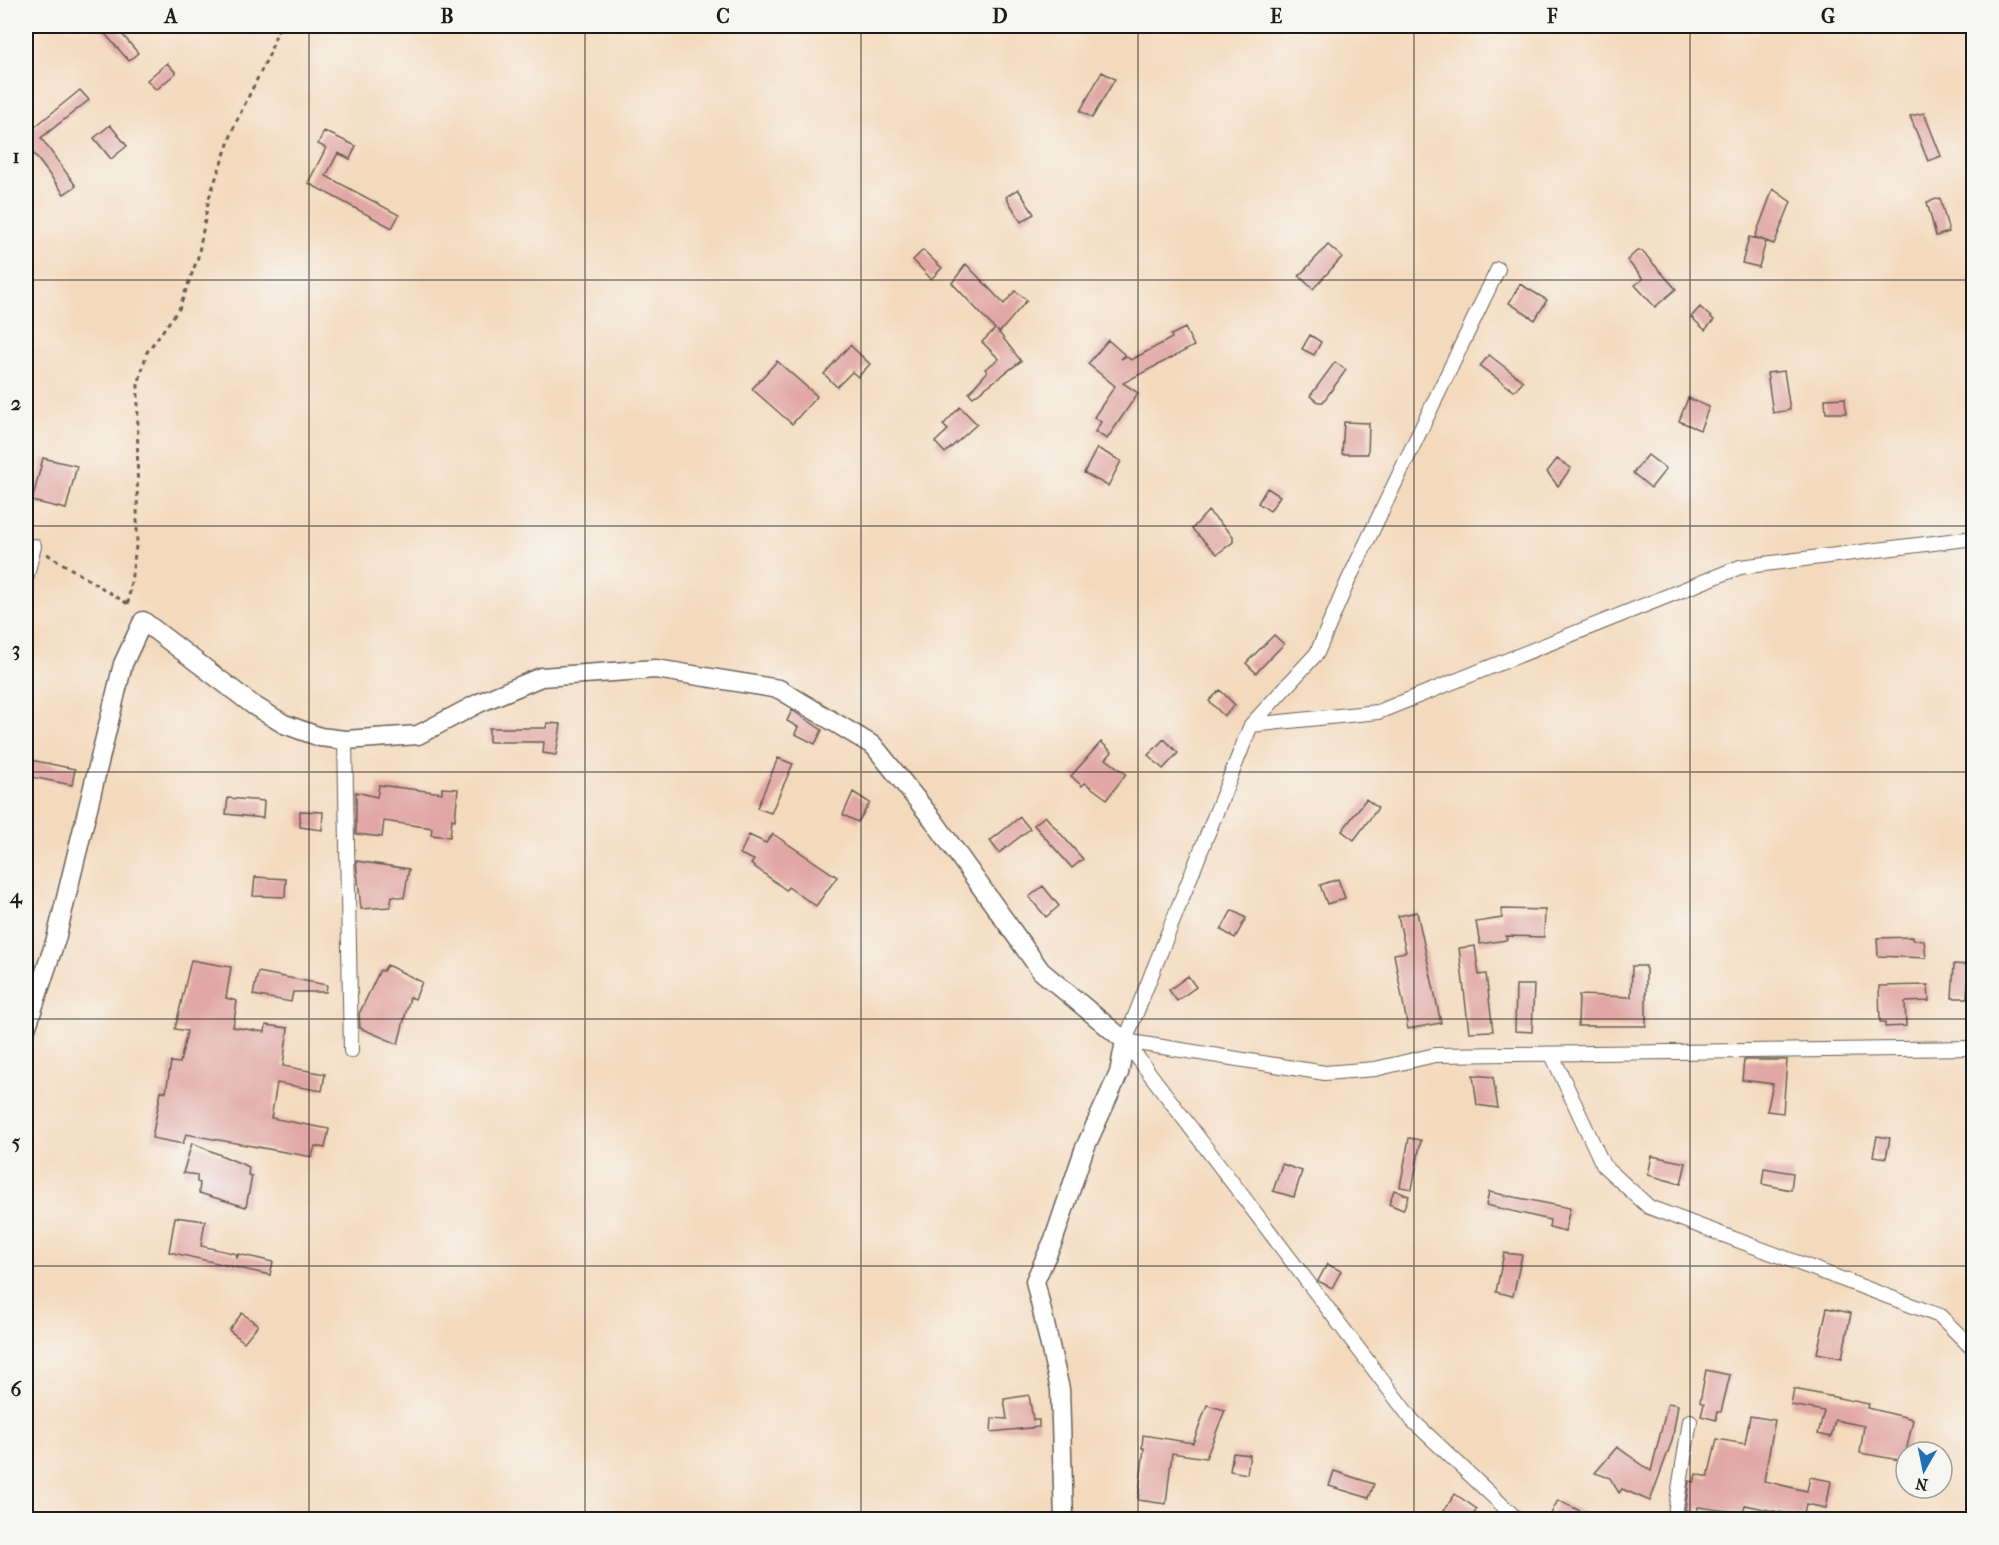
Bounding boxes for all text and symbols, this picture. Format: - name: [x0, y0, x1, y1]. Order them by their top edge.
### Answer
- text: A: [163, 5, 179, 28]
- text: B: [440, 5, 454, 28]
- text: C: [716, 5, 730, 28]
- text: D: [992, 5, 1008, 28]
- text: E: [1270, 5, 1282, 28]
- text: F: [1546, 5, 1558, 28]
- text: G: [1821, 5, 1835, 28]
- text: 1: [12, 145, 20, 168]
- text: 2: [11, 392, 21, 415]
- text: 3: [12, 638, 20, 661]
- text: 4: [9, 885, 23, 909]
- text: 5: [12, 1131, 21, 1154]
- text: 6: [11, 1378, 23, 1401]
- north arrow: [1894, 1440, 1954, 1500]
- text: N: [1913, 1474, 1929, 1495]

